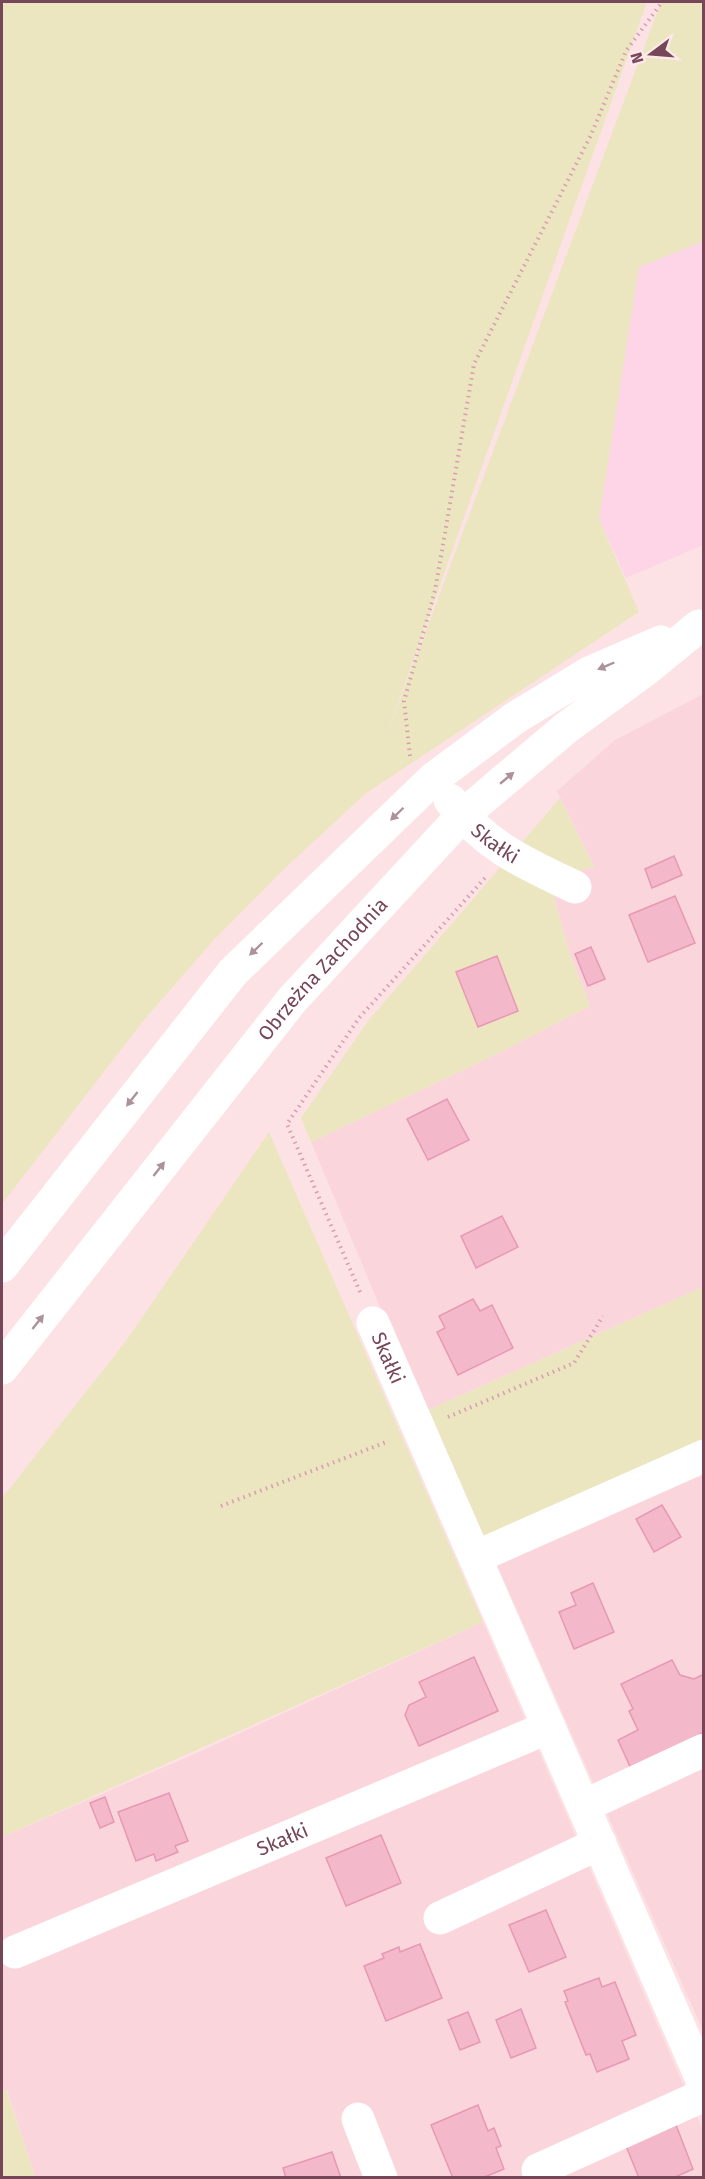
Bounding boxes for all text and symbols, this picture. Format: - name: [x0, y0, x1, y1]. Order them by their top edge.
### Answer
- north arrow: [621, 24, 681, 84]
- text: N: [626, 50, 648, 66]
- one-way arrow: [597, 661, 615, 671]
- one-way arrow: [499, 773, 514, 785]
- one-way arrow: [389, 807, 404, 821]
- street label: Skałki: [466, 818, 524, 869]
- street label: Obrzeżna Zachodnia: [253, 893, 393, 1045]
- one-way arrow: [250, 942, 264, 956]
- one-way arrow: [127, 1092, 139, 1107]
- one-way arrow: [152, 1161, 164, 1176]
- one-way arrow: [31, 1314, 44, 1330]
- street label: Skałki: [366, 1328, 410, 1387]
- street label: Skałki: [253, 1818, 312, 1861]

